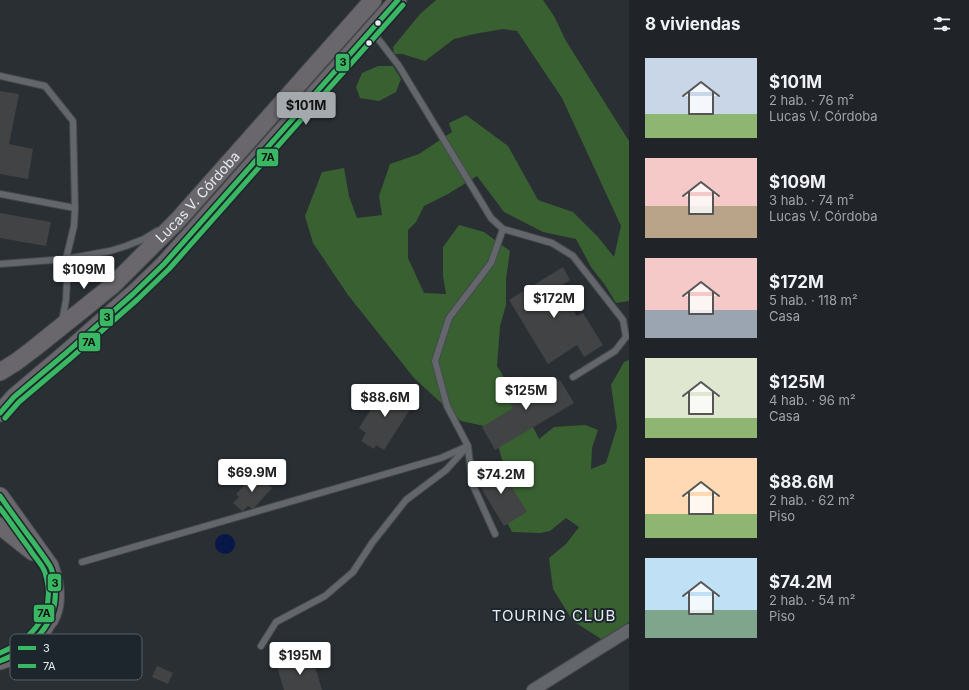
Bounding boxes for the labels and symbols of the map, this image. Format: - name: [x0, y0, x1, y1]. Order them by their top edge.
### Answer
- unlabelled marker: [373, 18, 383, 28]
- unlabelled marker: [364, 38, 374, 48]
- line badge: 3: [335, 53, 350, 72]
- text: 3: [339, 55, 347, 69]
- pin: $101M: [278, 92, 334, 126]
- street label: Lucas V. Córdoba: [152, 147, 243, 246]
- line badge: 7A: [256, 148, 279, 167]
- text: 7A: [261, 150, 275, 164]
- pin: $109M: [56, 256, 112, 290]
- pin: $172M: [526, 285, 582, 319]
- line badge: 3: [99, 308, 114, 327]
- text: 3: [103, 310, 111, 324]
- line badge: 7A: [78, 332, 101, 352]
- text: 7A: [82, 335, 96, 349]
- pin: $125M: [498, 377, 554, 411]
- pin: $88.6M: [352, 384, 418, 418]
- pin: $69.9M: [219, 459, 285, 493]
- pin: $74.2M: [468, 461, 534, 495]
- line badge: 3: [47, 573, 62, 592]
- text: 3: [51, 576, 59, 590]
- line badge: 7A: [33, 604, 55, 623]
- text: 7A: [37, 606, 51, 620]
- district label: TOURING CLUB: [492, 606, 616, 625]
- legend: [10, 634, 142, 680]
- text: 3: [43, 641, 50, 655]
- pin: $195M: [272, 642, 328, 676]
- text: 7A: [43, 659, 56, 673]

